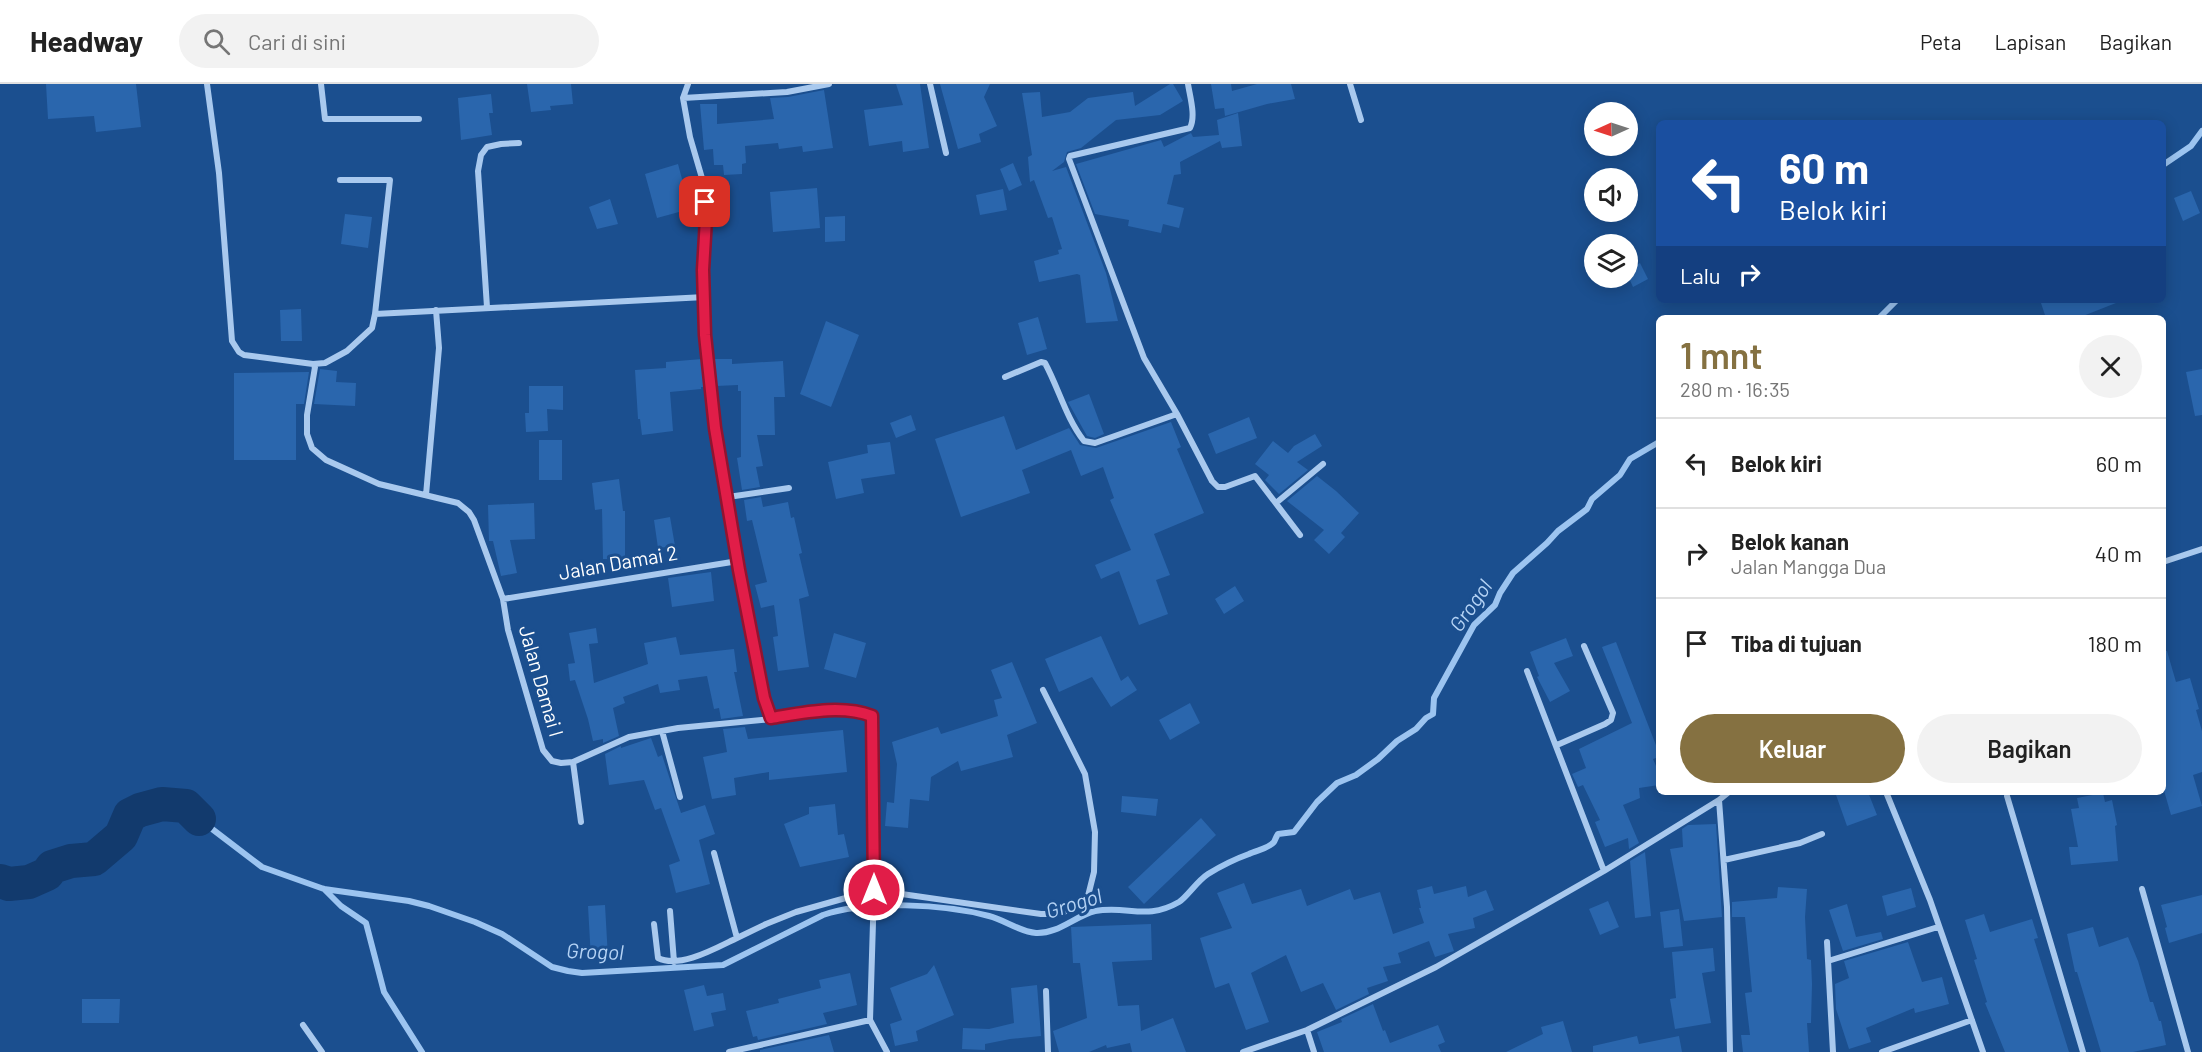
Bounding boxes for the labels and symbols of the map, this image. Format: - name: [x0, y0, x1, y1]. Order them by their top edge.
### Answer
- north arrow: [1584, 102, 1638, 156]
- pin: [679, 176, 730, 227]
- street label: Jalan Damai 2: [556, 540, 679, 584]
- water label: Grogol: [1443, 574, 1497, 636]
- street label: Jalan Damai I: [515, 622, 569, 739]
- position arrow: [842, 858, 906, 922]
- water label: Grogol: [1042, 882, 1105, 923]
- water label: Grogol: [566, 937, 625, 964]

